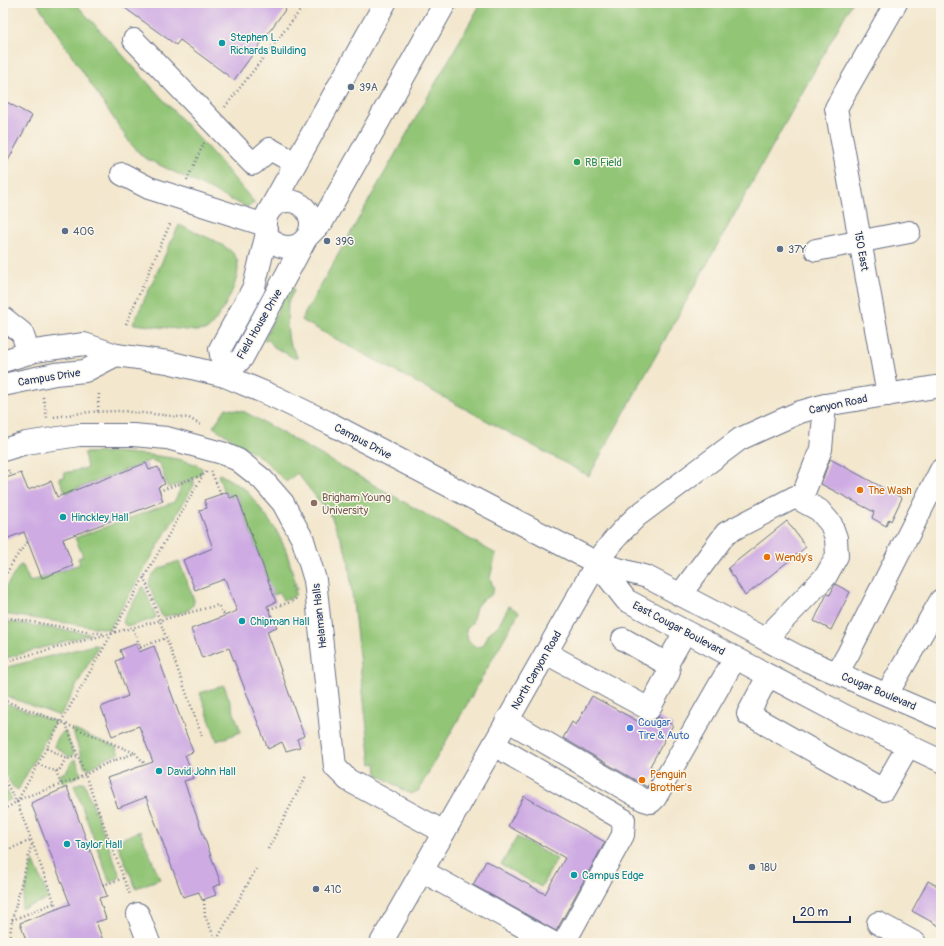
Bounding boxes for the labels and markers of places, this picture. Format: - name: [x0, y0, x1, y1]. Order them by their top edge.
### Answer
- place label: Stephen L. Richards Building: [230, 31, 306, 57]
- marker: Stephen L. Richards Building: [217, 38, 227, 48]
- place label: 39A: [359, 81, 378, 94]
- marker: 39A: [346, 82, 356, 92]
- place label: RB Field: [585, 156, 622, 169]
- marker: RB Field: [572, 157, 582, 167]
- place label: 40G: [73, 225, 94, 238]
- marker: 40G: [60, 226, 70, 236]
- place label: 39G: [335, 235, 354, 248]
- marker: 39G: [322, 236, 332, 246]
- place label: 37Y: [788, 243, 807, 256]
- marker: 37Y: [775, 244, 785, 254]
- place label: The Wash: [868, 484, 912, 497]
- marker: The Wash: [855, 485, 865, 495]
- place label: Brigham Young University: [322, 491, 391, 517]
- marker: Brigham Young University: [309, 498, 319, 508]
- place label: Hinckley Hall: [71, 511, 129, 524]
- marker: Hinckley Hall: [58, 512, 68, 522]
- place label: Wendy's: [775, 551, 813, 564]
- marker: Wendy's: [762, 552, 772, 562]
- place label: Chipman Hall: [250, 615, 310, 628]
- marker: Chipman Hall: [237, 616, 247, 626]
- place label: Cougar Tire & Auto: [638, 716, 690, 742]
- marker: Cougar Tire & Auto: [625, 723, 635, 733]
- place label: David John Hall: [167, 765, 236, 778]
- marker: David John Hall: [154, 766, 164, 776]
- place label: Penguin Brother's: [650, 768, 692, 794]
- marker: Penguin Brother's: [637, 775, 647, 785]
- place label: Taylor Hall: [75, 838, 122, 851]
- marker: Taylor Hall: [62, 839, 72, 849]
- place label: 18U: [760, 861, 777, 874]
- marker: 18U: [747, 862, 757, 872]
- place label: Campus Edge: [582, 869, 644, 882]
- marker: Campus Edge: [569, 870, 579, 880]
- place label: 41C: [324, 883, 342, 896]
- marker: 41C: [311, 884, 321, 894]

